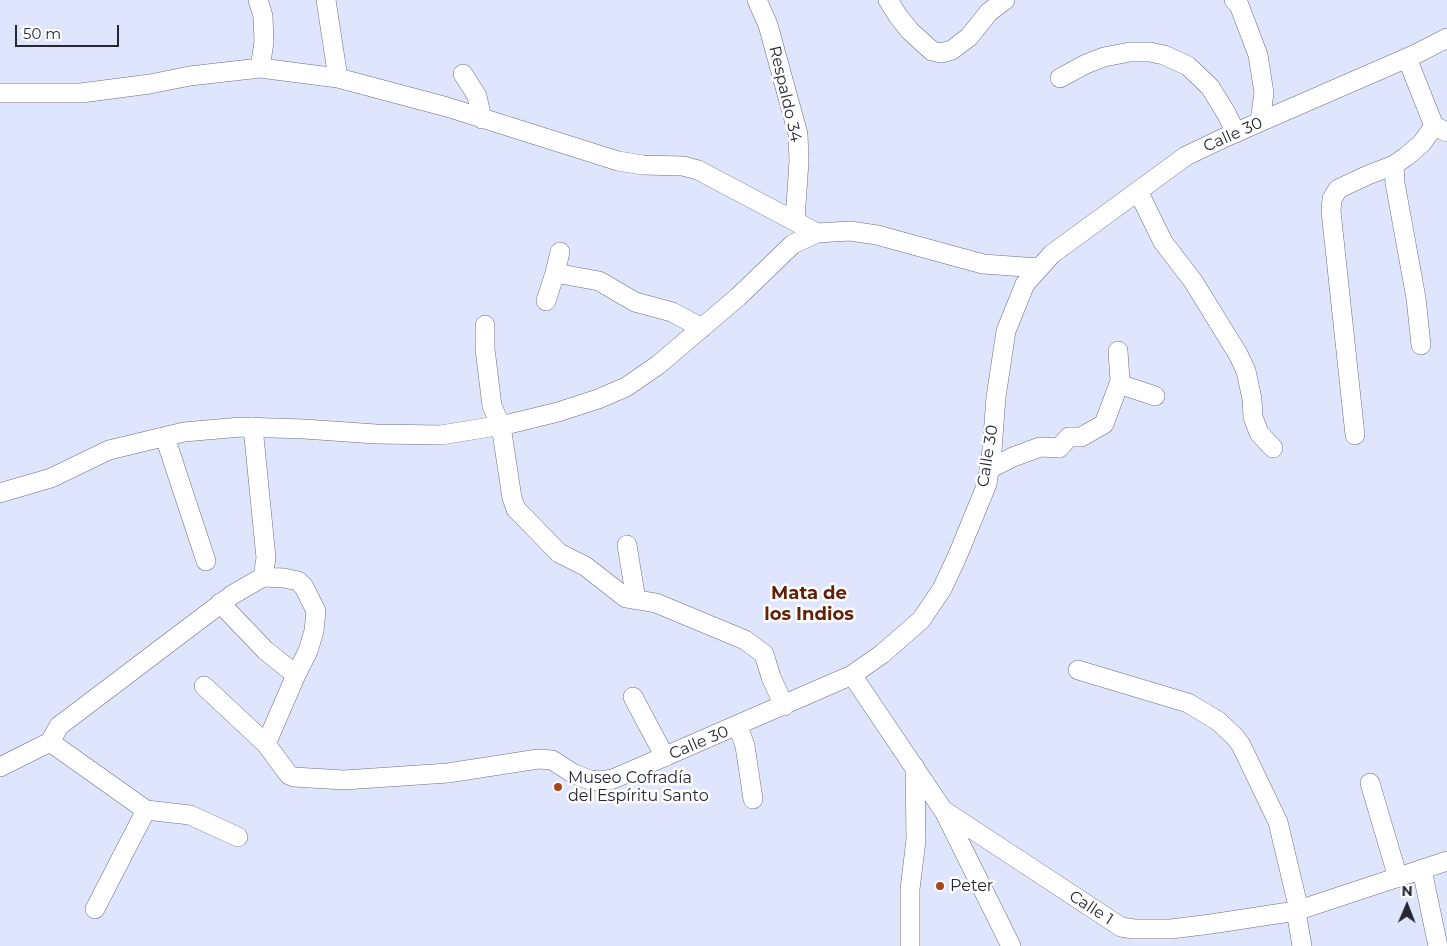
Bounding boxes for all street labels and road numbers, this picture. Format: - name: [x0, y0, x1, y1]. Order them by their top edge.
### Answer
- street label: Respaldo 34: [765, 44, 805, 144]
- street label: Calle 30: [1200, 113, 1266, 157]
- street label: Calle 30: [974, 424, 1002, 488]
- street label: Calle 30: [666, 722, 732, 764]
- street label: Calle 1: [1065, 887, 1117, 929]

